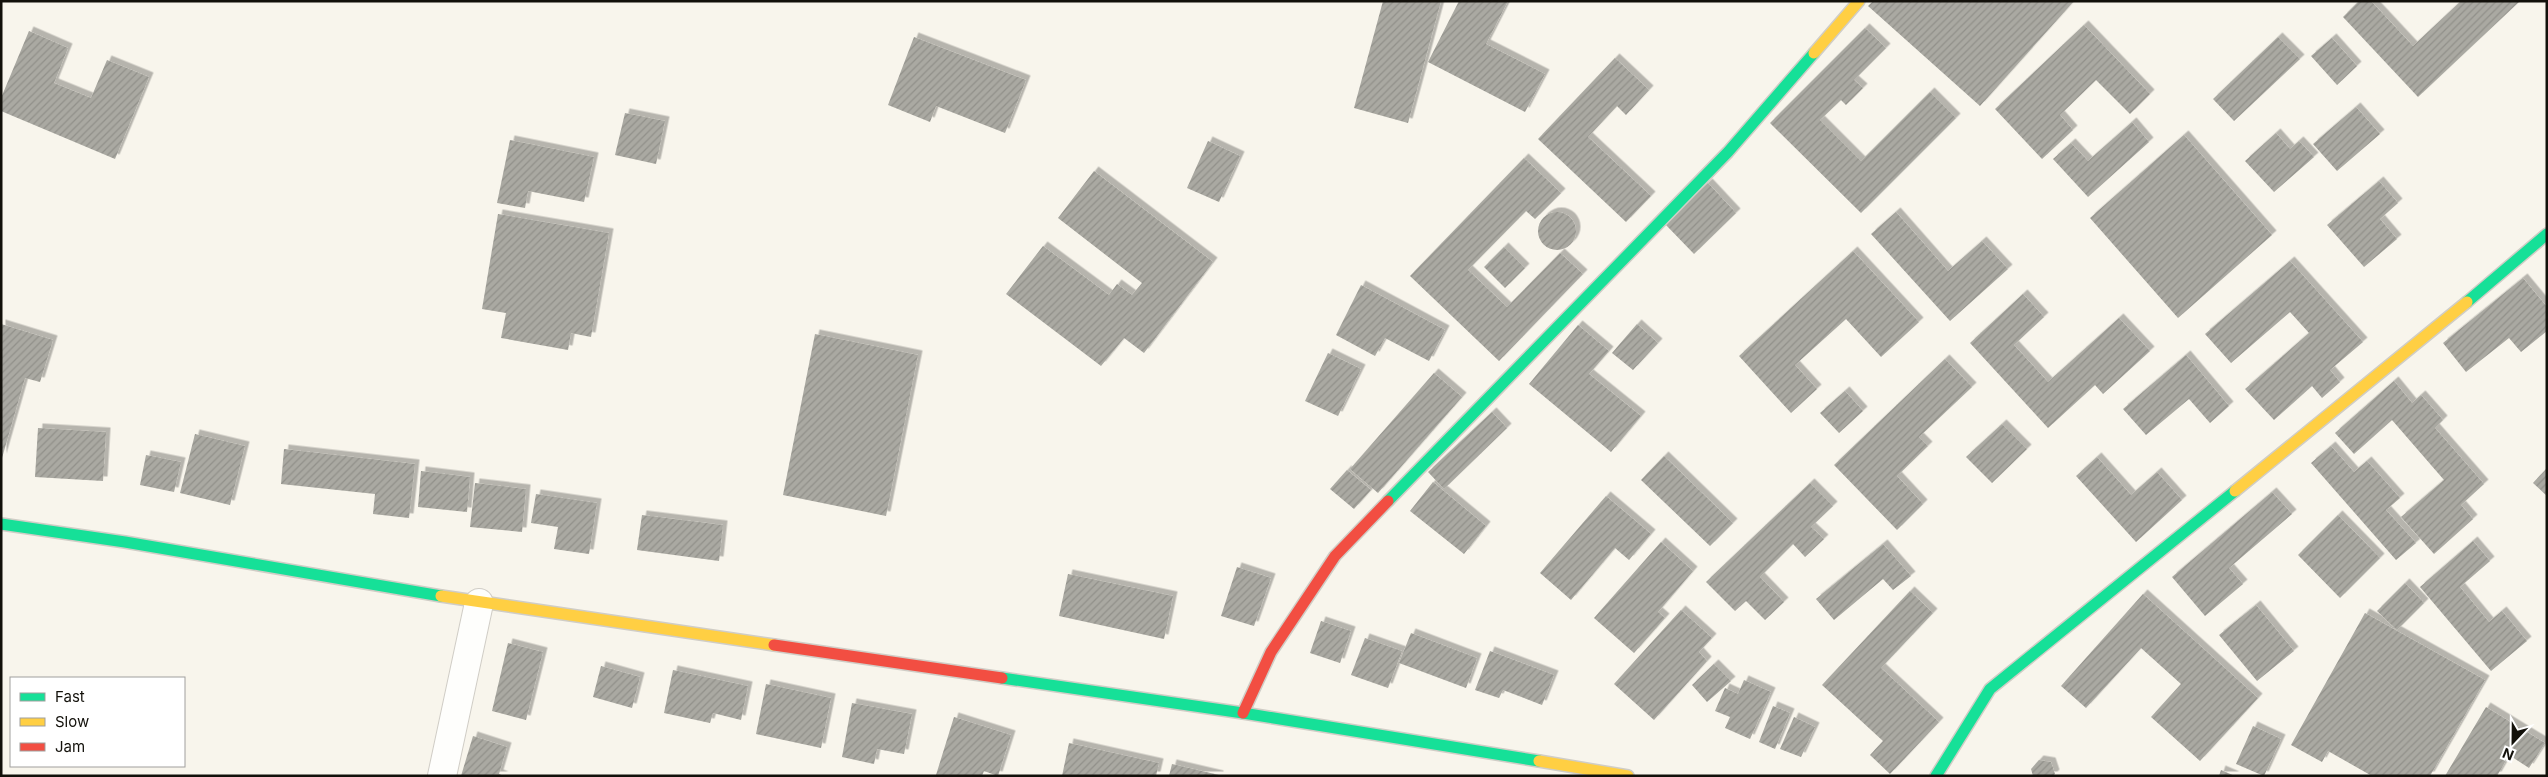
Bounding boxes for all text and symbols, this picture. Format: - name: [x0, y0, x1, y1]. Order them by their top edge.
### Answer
- legend: [10, 677, 185, 767]
- text: Fast: [55, 687, 85, 706]
- text: Slow: [55, 712, 89, 731]
- north arrow: [2488, 717, 2538, 767]
- text: Jam: [55, 737, 85, 756]
- text: N: [2500, 745, 2516, 764]

